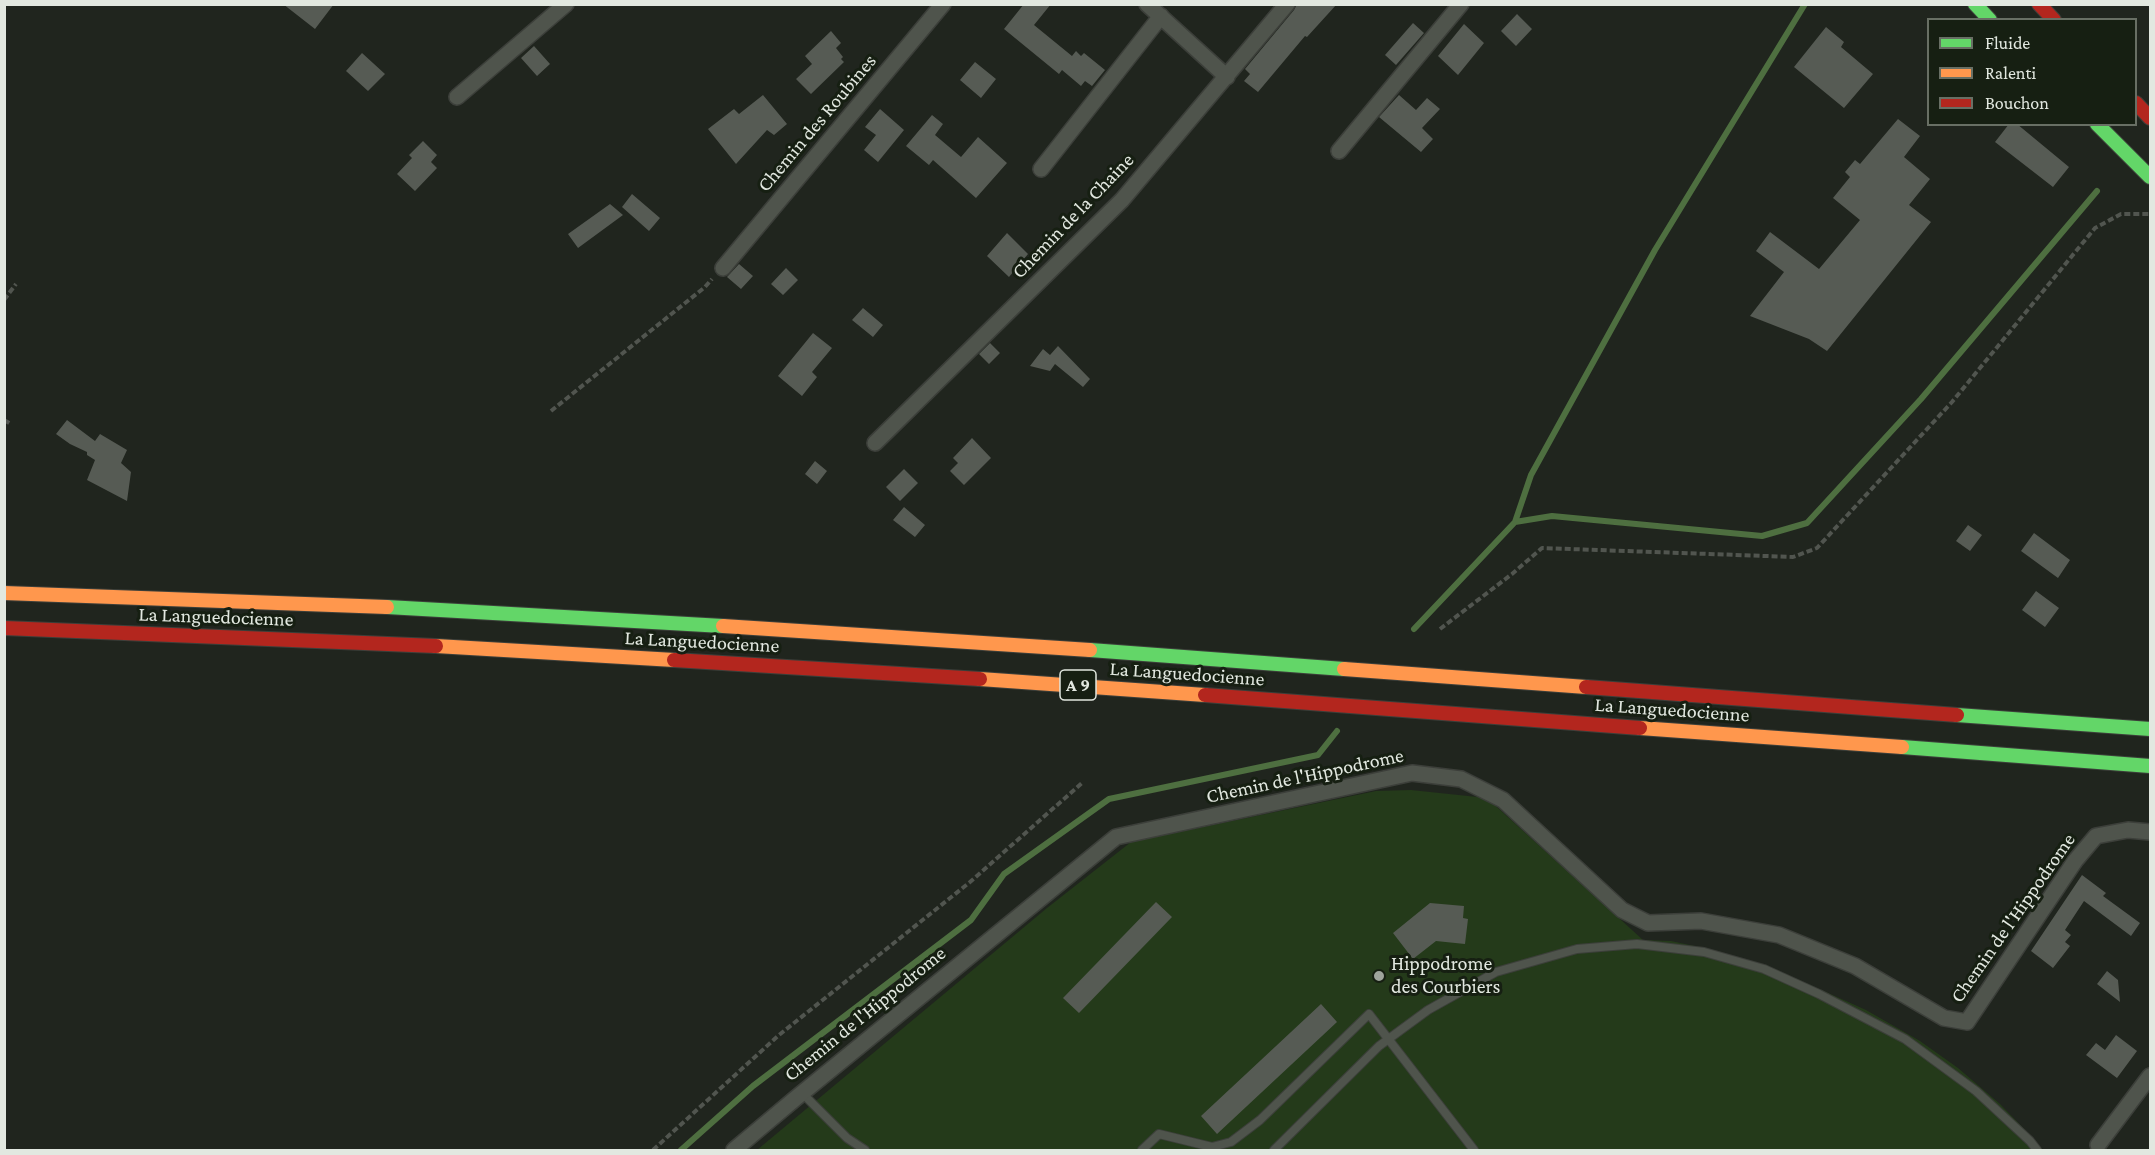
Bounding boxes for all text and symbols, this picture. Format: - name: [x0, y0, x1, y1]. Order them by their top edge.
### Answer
- legend: [1927, 18, 2137, 126]
- text: Fluide: [1985, 33, 2030, 53]
- street label: Chemin des Roubines: [752, 49, 882, 197]
- text: Ralenti: [1985, 63, 2036, 83]
- text: Bouchon: [1985, 93, 2049, 113]
- street label: Chemin de la Chaine: [1007, 148, 1139, 284]
- street label: La Languedocienne: [138, 602, 294, 632]
- street label: La Languedocienne: [624, 626, 780, 658]
- street label: La Languedocienne: [1109, 657, 1265, 691]
- road number: A 9: [1060, 670, 1096, 700]
- street label: La Languedocienne: [1594, 693, 1750, 727]
- street label: Chemin de l'Hippodrome: [1204, 743, 1406, 809]
- street label: Chemin de l'Hippodrome: [1945, 829, 2081, 1007]
- street label: Chemin de l'Hippodrome: [779, 941, 951, 1087]
- place label: Hippodrome des Courbiers: [1391, 952, 1500, 999]
- marker: Hippodrome des Courbiers: [1372, 969, 1386, 983]

